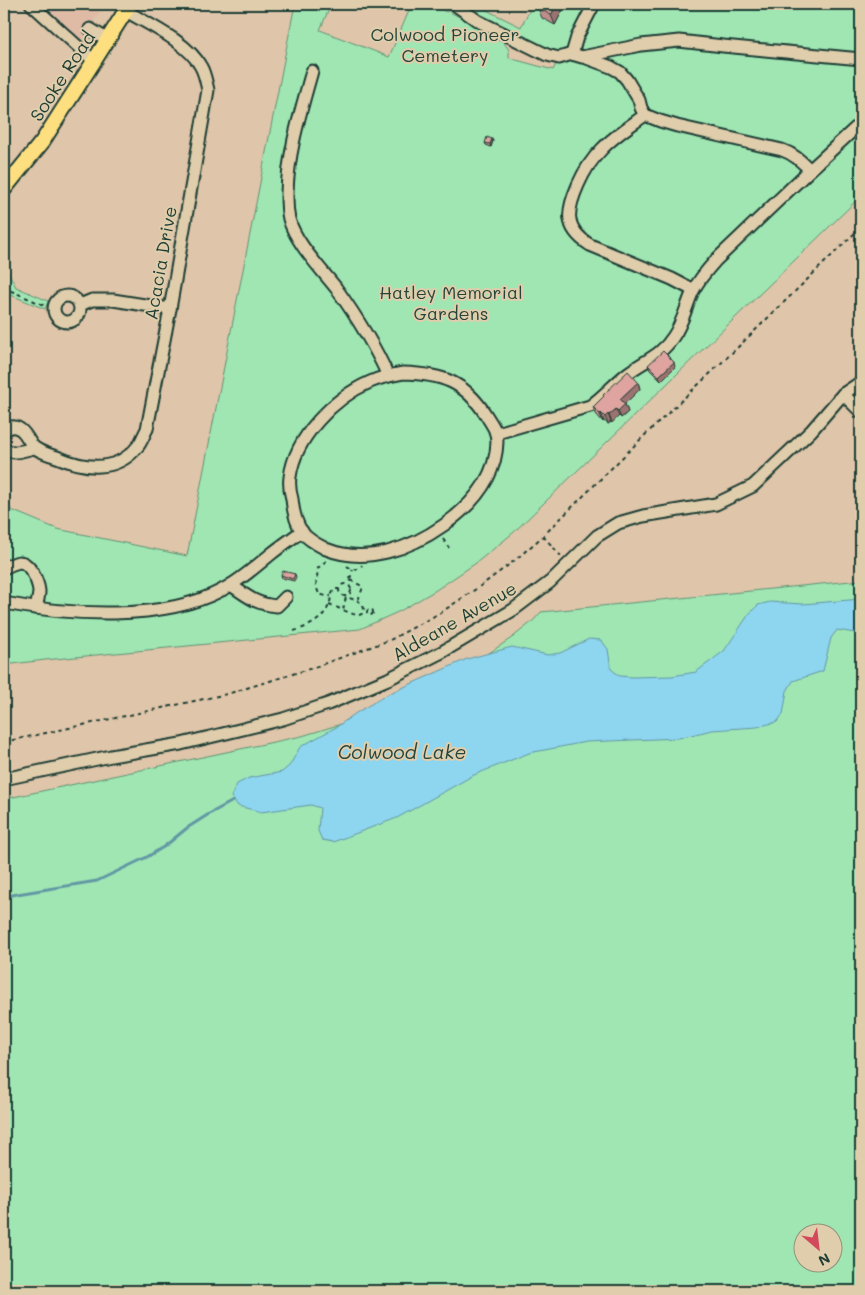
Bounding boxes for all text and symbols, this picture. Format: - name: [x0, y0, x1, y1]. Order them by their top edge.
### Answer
- park label: Colwood Pioneer Cemetery: [370, 22, 520, 67]
- street label: Sooke Road: [24, 26, 100, 126]
- street label: Acacia Drive: [138, 204, 182, 322]
- park label: Hatley Memorial Gardens: [379, 280, 523, 325]
- street label: Aldeane Avenue: [387, 576, 521, 666]
- water label: Colwood Lake: [338, 739, 466, 764]
- north arrow: [792, 1222, 842, 1272]
- text: N: [815, 1249, 833, 1271]

